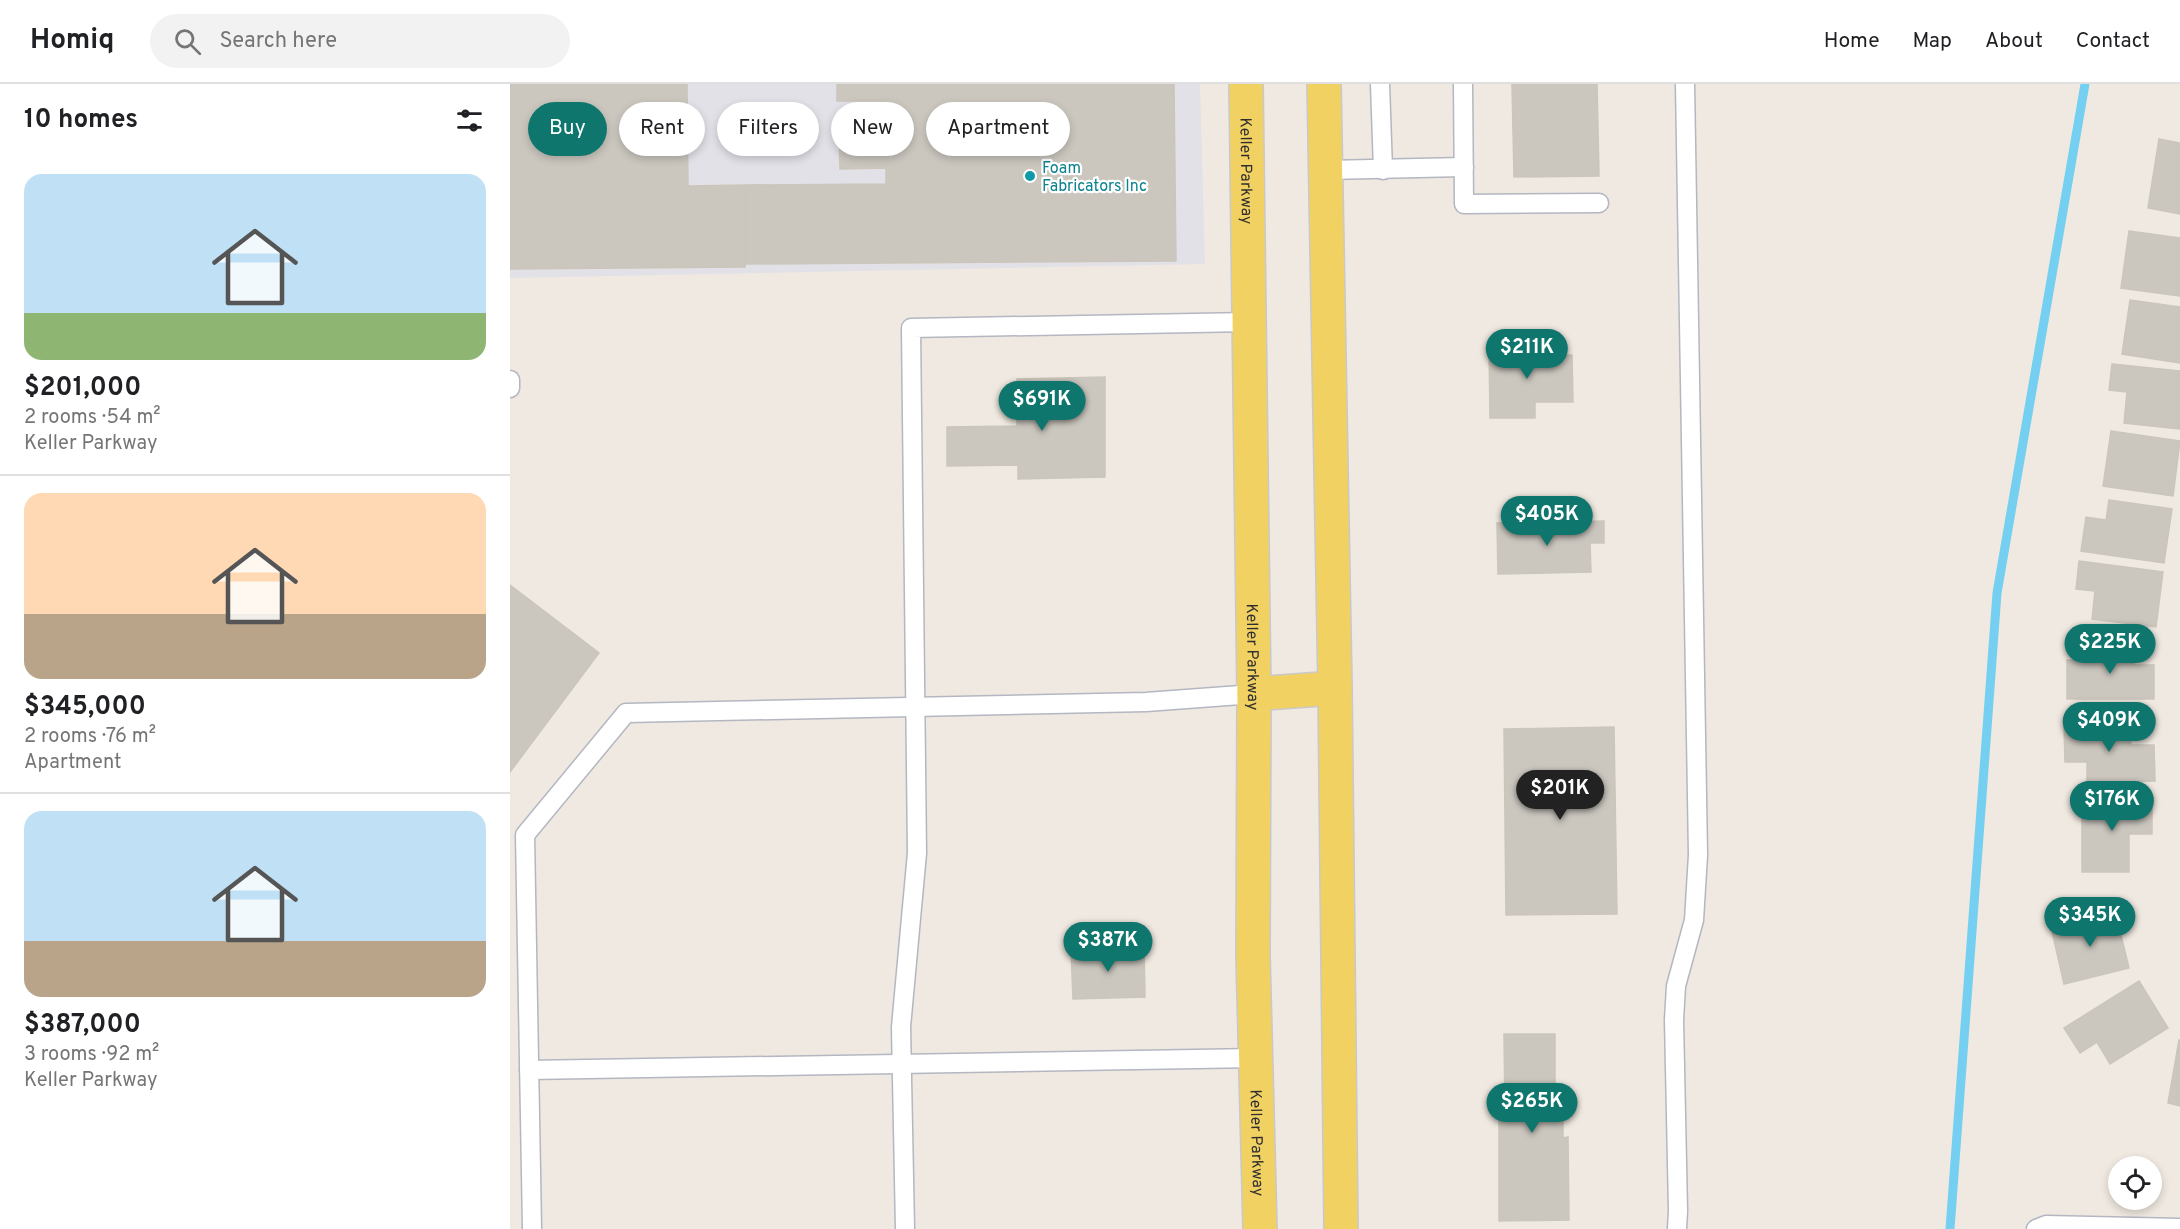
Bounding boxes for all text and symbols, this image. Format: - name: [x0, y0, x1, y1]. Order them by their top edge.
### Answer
- search box: [150, 14, 570, 68]
- text: Homiq: [30, 23, 114, 59]
- icon: search: [171, 25, 204, 58]
- text: Search here: [219, 28, 337, 55]
- text: Home: [1824, 28, 1880, 55]
- text: Map: [1913, 28, 1952, 55]
- text: About: [1985, 28, 2043, 55]
- text: Contact: [2076, 28, 2150, 55]
- chip: Buy: [528, 102, 607, 156]
- chip: Rent: [619, 102, 705, 156]
- chip: Filters: [717, 102, 819, 156]
- chip: New: [831, 102, 914, 156]
- chip: Apartment: [926, 102, 1070, 156]
- text: 10 homes: [24, 104, 138, 137]
- icon: filters: [453, 104, 486, 137]
- street label: Keller Parkway: [1234, 117, 1256, 225]
- place label: Foam Fabricators Inc: [1042, 159, 1147, 197]
- marker: Foam Fabricators Inc: [1023, 169, 1037, 183]
- icon: home: [201, 213, 309, 321]
- pin: $211K: [1485, 329, 1569, 380]
- text: $211K: [1500, 335, 1554, 361]
- text: $201,000: [24, 372, 141, 405]
- pin: $691K: [1000, 381, 1084, 432]
- text: $691K: [1013, 387, 1071, 413]
- text: 2 rooms · 54 m²: [24, 405, 161, 431]
- text: Keller Parkway: [24, 431, 158, 457]
- pin: $405K: [1505, 496, 1589, 547]
- text: $405K: [1515, 502, 1579, 528]
- icon: home: [201, 532, 309, 640]
- street label: Keller Parkway: [1241, 603, 1262, 710]
- pin: $225K: [2068, 624, 2152, 675]
- text: $225K: [2079, 630, 2141, 656]
- text: $345,000: [24, 691, 146, 724]
- pin: $409K: [2067, 702, 2151, 753]
- text: $409K: [2077, 708, 2141, 734]
- text: 2 rooms · 76 m²: [24, 724, 156, 750]
- text: Apartment: [24, 750, 122, 776]
- pin: $201K: [1518, 770, 1602, 821]
- text: $201K: [1530, 776, 1590, 802]
- pin: $176K: [2070, 781, 2154, 832]
- text: $176K: [2084, 787, 2140, 813]
- icon: home: [201, 850, 309, 958]
- pin: $345K: [2048, 897, 2132, 948]
- text: $345K: [2058, 903, 2122, 929]
- pin: $387K: [1066, 922, 1150, 973]
- text: $387K: [1077, 928, 1139, 954]
- text: $387,000: [24, 1009, 141, 1042]
- text: 3 rooms · 92 m²: [24, 1042, 159, 1068]
- text: Keller Parkway: [24, 1068, 158, 1094]
- pin: $265K: [1490, 1083, 1574, 1134]
- street label: Keller Parkway: [1244, 1089, 1267, 1197]
- text: $265K: [1501, 1089, 1563, 1115]
- map controls: [2108, 1156, 2162, 1210]
- button: locate: [2108, 1156, 2162, 1210]

